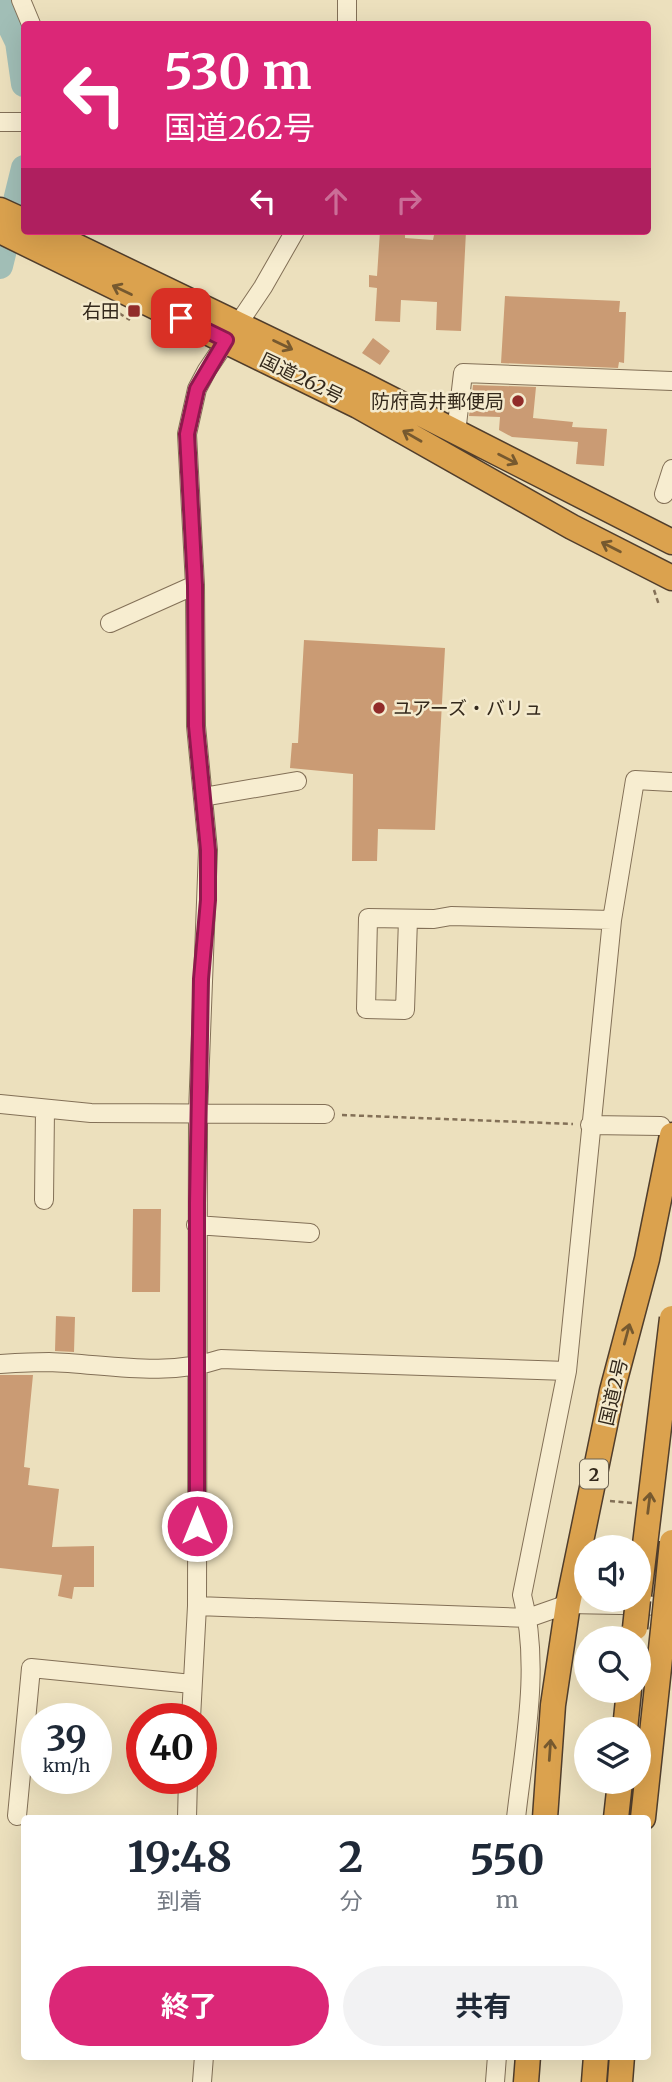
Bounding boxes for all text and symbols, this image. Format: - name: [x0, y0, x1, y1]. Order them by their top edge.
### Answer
- text: 530 m: [164, 41, 312, 102]
- icon: left: [49, 49, 140, 140]
- text: 国道262号: [164, 108, 315, 148]
- icon: left: [244, 182, 282, 220]
- icon: ahead: [317, 182, 355, 220]
- icon: right: [390, 182, 428, 220]
- one-way arrow: [112, 282, 133, 296]
- pin: [151, 288, 211, 348]
- place label: 右田: [82, 299, 120, 323]
- icon: arrive: [162, 299, 200, 337]
- marker: 右田: [126, 303, 142, 319]
- one-way arrow: [272, 339, 293, 353]
- street label: 国道262号: [256, 348, 348, 408]
- place label: 防府高井郵便局: [371, 389, 504, 413]
- marker: 防府高井郵便局: [510, 393, 526, 409]
- one-way arrow: [403, 429, 423, 443]
- one-way arrow: [497, 453, 518, 467]
- one-way arrow: [601, 539, 622, 553]
- place label: ユアーズ・バリュ: [393, 696, 543, 720]
- marker: ユアーズ・バリュ: [371, 700, 387, 716]
- one-way arrow: [621, 1323, 634, 1346]
- street label: 国道2号: [594, 1356, 632, 1428]
- road number: 2: [580, 1460, 608, 1489]
- position arrow: [160, 1489, 234, 1563]
- one-way arrow: [643, 1492, 656, 1515]
- map controls: [574, 1535, 651, 1794]
- button: sound: [574, 1535, 651, 1612]
- button: search: [574, 1626, 651, 1703]
- speed limit sign: 40: [126, 1703, 217, 1794]
- text: 39: [46, 1717, 87, 1761]
- button: layers: [574, 1717, 651, 1794]
- one-way arrow: [544, 1739, 557, 1762]
- text: km/h: [43, 1754, 90, 1777]
- text: 19:48: [128, 1831, 232, 1883]
- text: 2: [339, 1831, 363, 1883]
- text: 550: [470, 1834, 544, 1886]
- text: m: [496, 1885, 519, 1914]
- text: 到着: [157, 1886, 203, 1915]
- text: 分: [339, 1886, 362, 1915]
- button: 終了: [49, 1966, 329, 2046]
- button: 共有: [343, 1966, 623, 2046]

